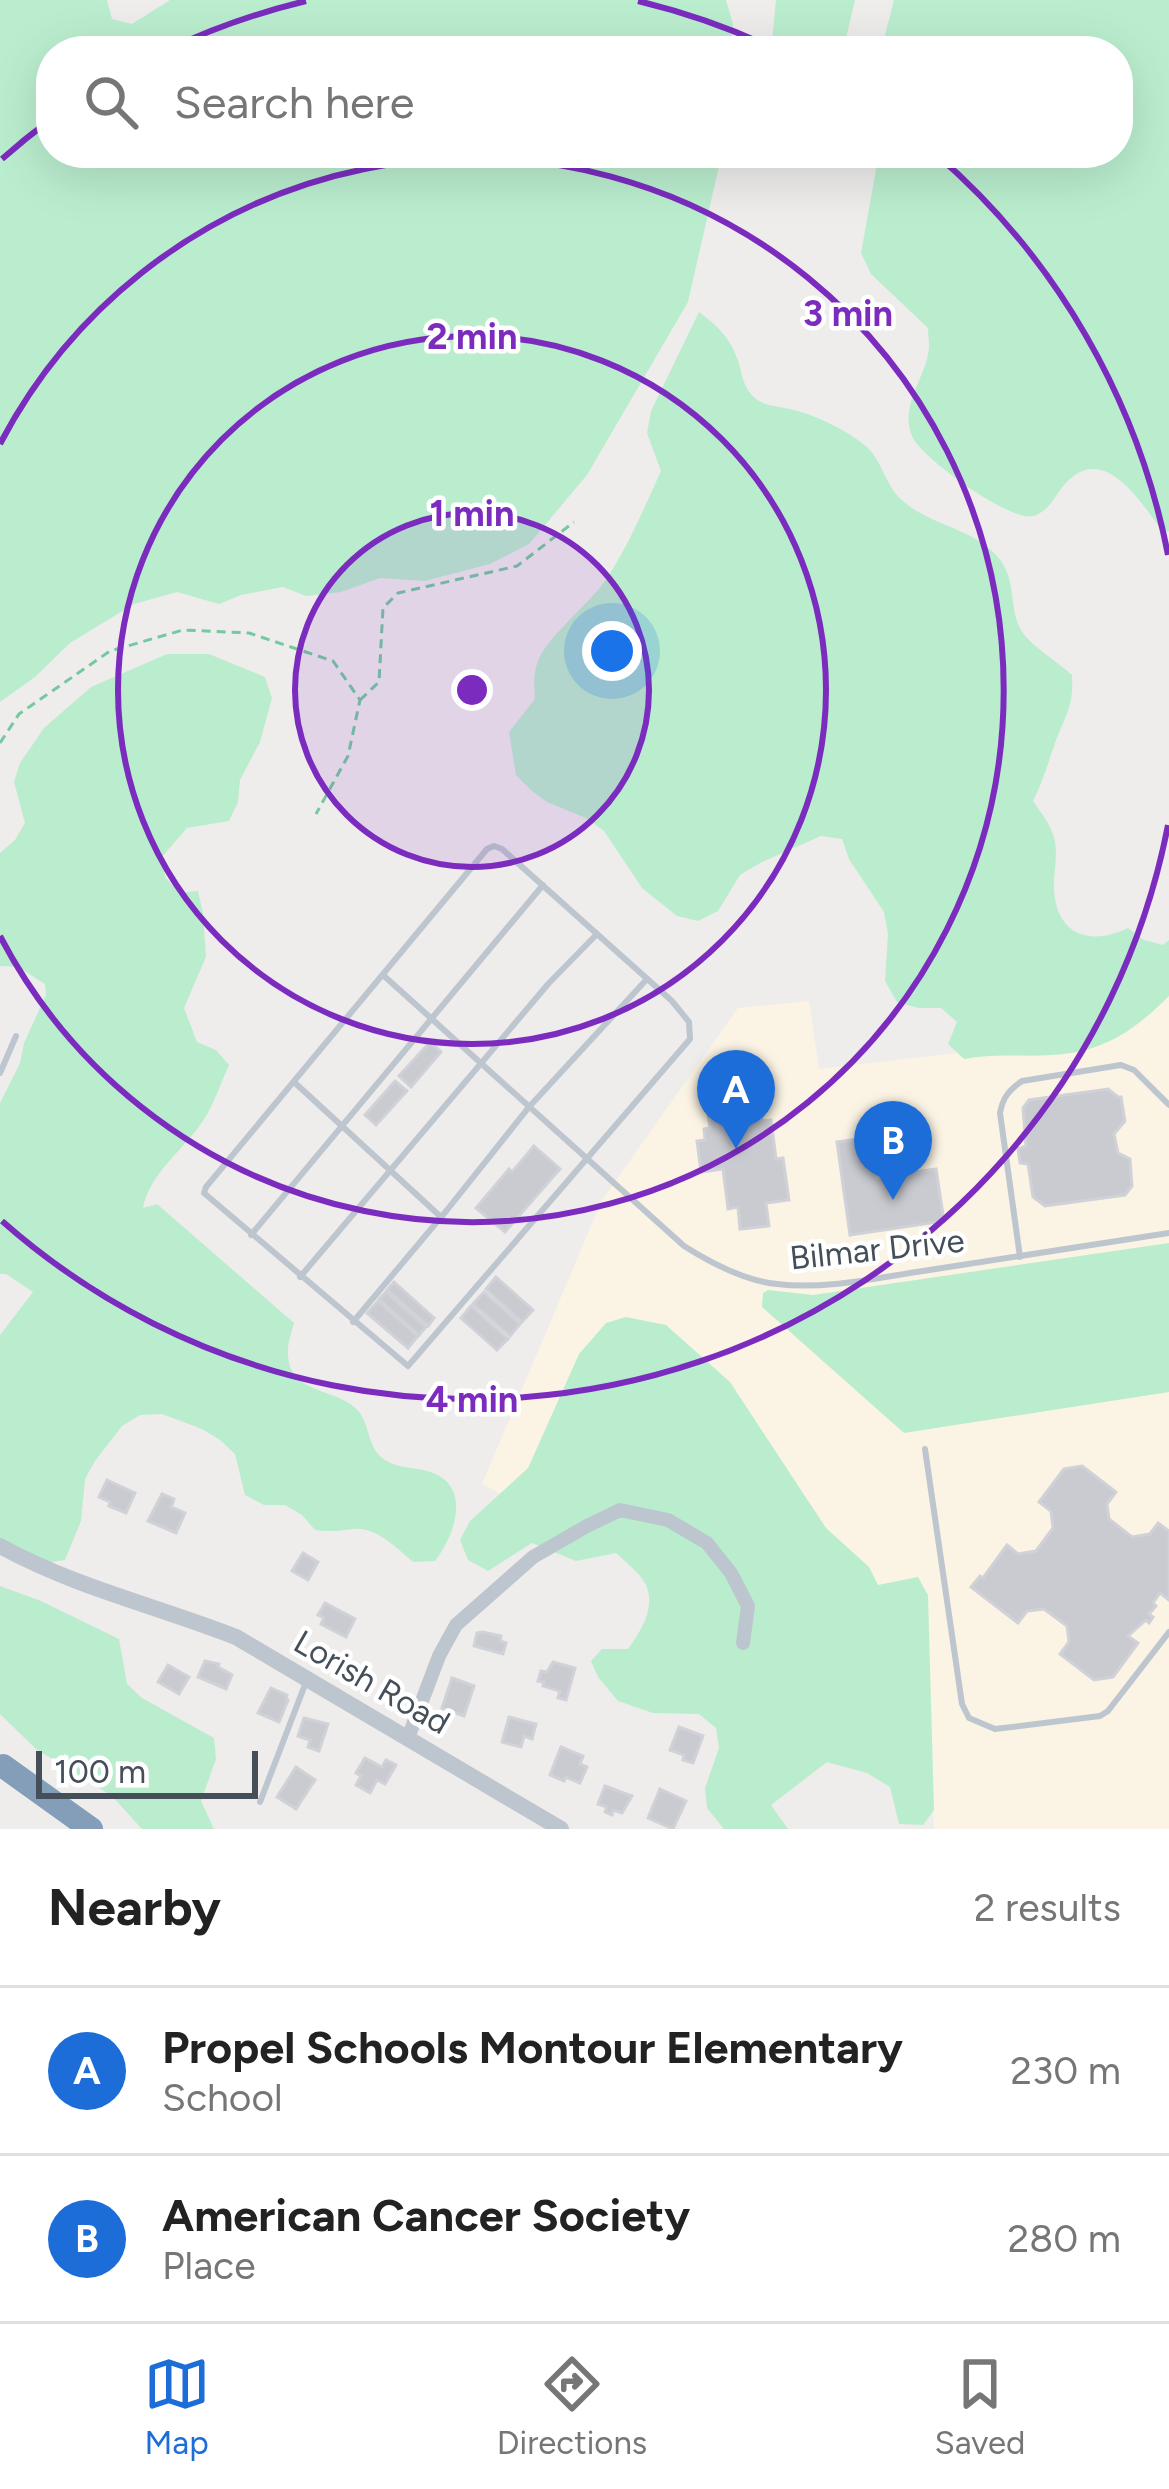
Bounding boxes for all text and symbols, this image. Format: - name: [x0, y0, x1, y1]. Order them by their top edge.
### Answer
- search box: [36, 36, 1133, 168]
- icon: search: [78, 69, 144, 135]
- text: Search here: [174, 75, 414, 129]
- text: 3 min: [803, 292, 893, 335]
- text: 2 min: [427, 315, 517, 358]
- text: 1 min: [429, 492, 515, 535]
- your location: [582, 621, 642, 681]
- centre of rings: [451, 669, 493, 711]
- pin: A: [697, 1050, 775, 1149]
- pin: B: [854, 1101, 932, 1200]
- street label: Bilmar Drive: [788, 1220, 966, 1278]
- text: 4 min: [426, 1378, 518, 1421]
- street label: Lorish Road: [287, 1622, 457, 1742]
- scale bar: [36, 1745, 258, 1798]
- text: 100 m: [54, 1752, 146, 1791]
- text: Nearby: [48, 1877, 221, 1938]
- text: 2 results: [974, 1884, 1121, 1931]
- text: Propel Schools Montour Elementary: [162, 2020, 903, 2074]
- text: A: [73, 2047, 101, 2094]
- text: 230 m: [1010, 2047, 1121, 2094]
- text: School: [162, 2074, 283, 2121]
- text: American Cancer Society: [162, 2188, 690, 2242]
- text: B: [75, 2215, 99, 2262]
- text: 280 m: [1007, 2215, 1121, 2262]
- text: Place: [162, 2242, 255, 2289]
- tab: Map: [144, 2351, 210, 2462]
- tab: Directions: [497, 2351, 647, 2462]
- tab: Saved: [934, 2351, 1025, 2462]

